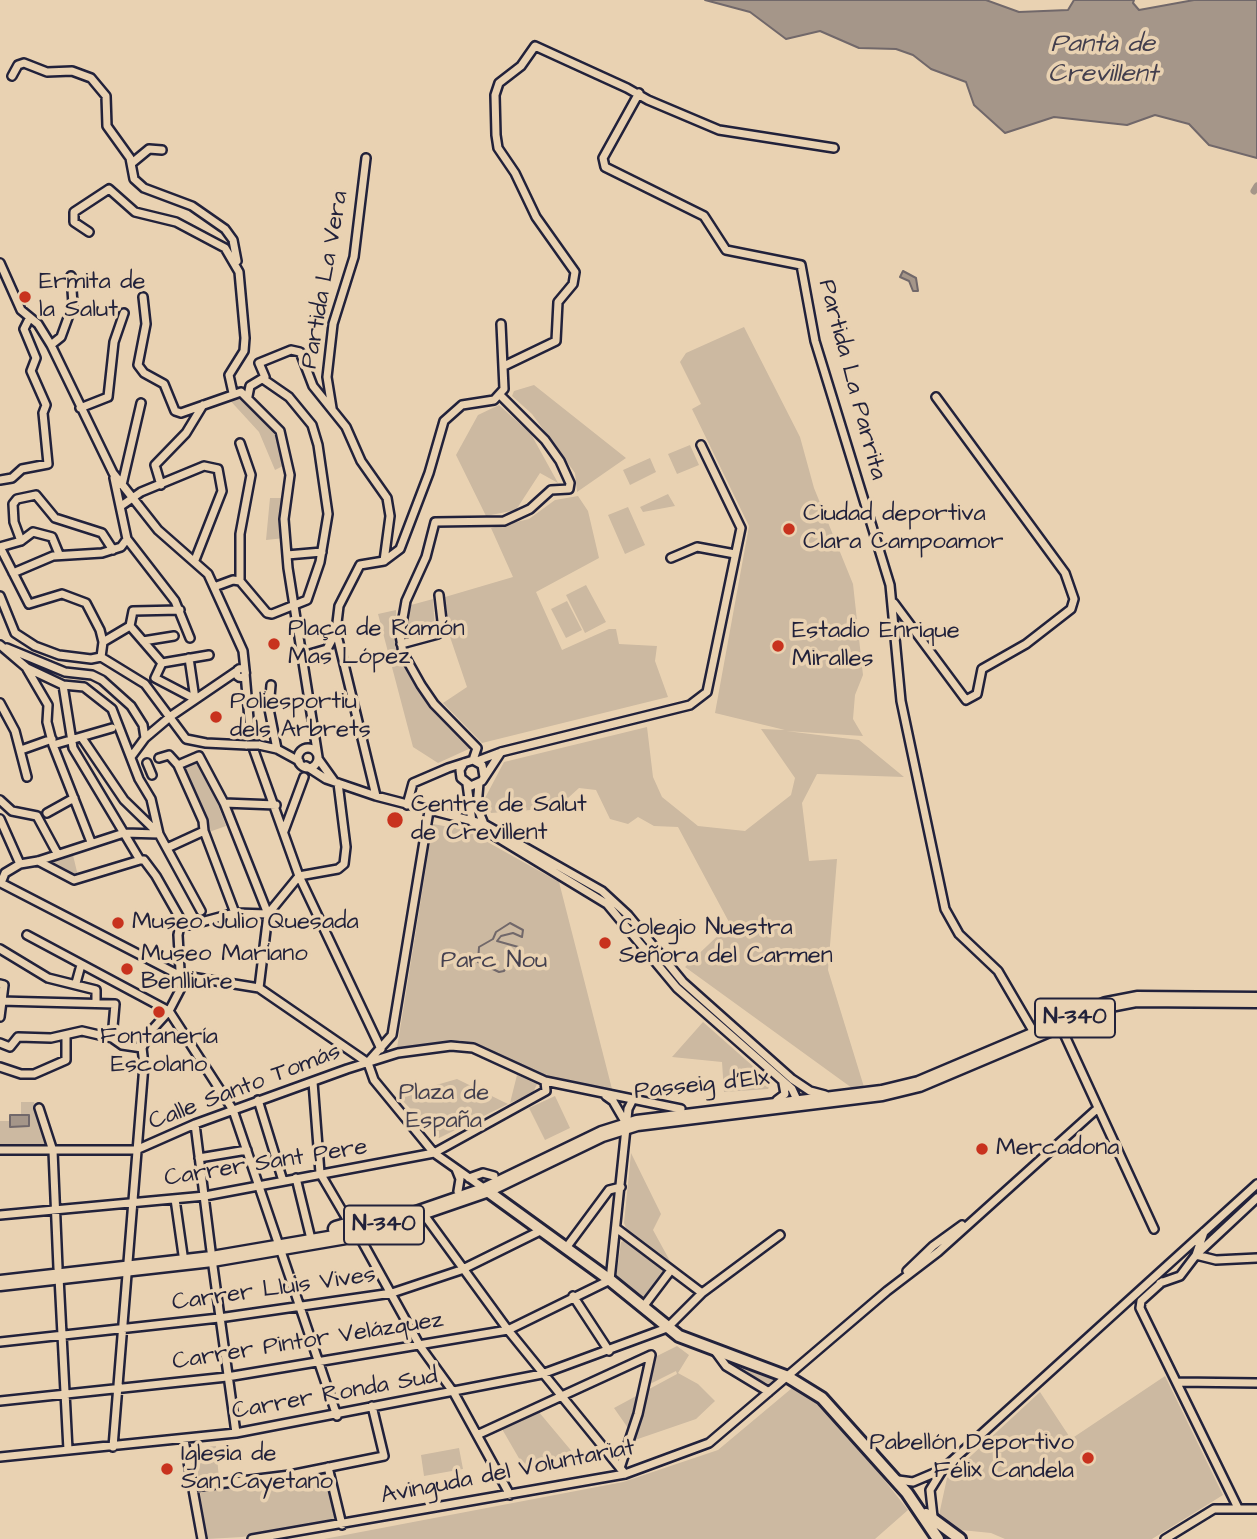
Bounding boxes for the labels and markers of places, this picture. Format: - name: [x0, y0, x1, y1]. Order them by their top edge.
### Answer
- place label: Ermita de la Salut: [39, 269, 146, 325]
- marker: Ermita de la Salut: [17, 289, 33, 305]
- place label: Ciudad deportiva Clara Campoamor: [803, 501, 1003, 557]
- marker: Ciudad deportiva Clara Campoamor: [781, 521, 797, 537]
- place label: Plaça de Ramón Mas López: [288, 616, 465, 672]
- place label: Estadio Enrique Miralles: [792, 618, 960, 674]
- marker: Plaça de Ramón Mas López: [266, 636, 282, 652]
- marker: Estadio Enrique Miralles: [770, 638, 786, 654]
- place label: Poliesportiu dels Arbrets: [230, 689, 371, 745]
- marker: Poliesportiu dels Arbrets: [208, 709, 224, 725]
- place label: Centre de Salut de Crevillent: [411, 792, 587, 848]
- marker: Centre de Salut de Crevillent: [385, 810, 405, 830]
- place label: Museo Julio Quesada: [132, 909, 359, 937]
- marker: Museo Julio Quesada: [110, 915, 126, 931]
- place label: Colegio Nuestra Señora del Carmen: [619, 915, 833, 971]
- marker: Colegio Nuestra Señora del Carmen: [597, 935, 613, 951]
- place label: Museo Mariano Benlliure: [141, 941, 308, 997]
- marker: Museo Mariano Benlliure: [119, 961, 135, 977]
- marker: Fontanería Escolano: [151, 1004, 167, 1020]
- place label: Fontanería Escolano: [100, 1024, 218, 1080]
- place label: Mercadona: [996, 1135, 1119, 1163]
- marker: Mercadona: [974, 1141, 990, 1157]
- place label: Pabellón Deportivo Félix Candela: [869, 1430, 1074, 1486]
- place label: Iglesia de San Cayetano: [181, 1441, 333, 1497]
- marker: Pabellón Deportivo Félix Candela: [1080, 1450, 1096, 1466]
- marker: Iglesia de San Cayetano: [159, 1461, 175, 1477]

